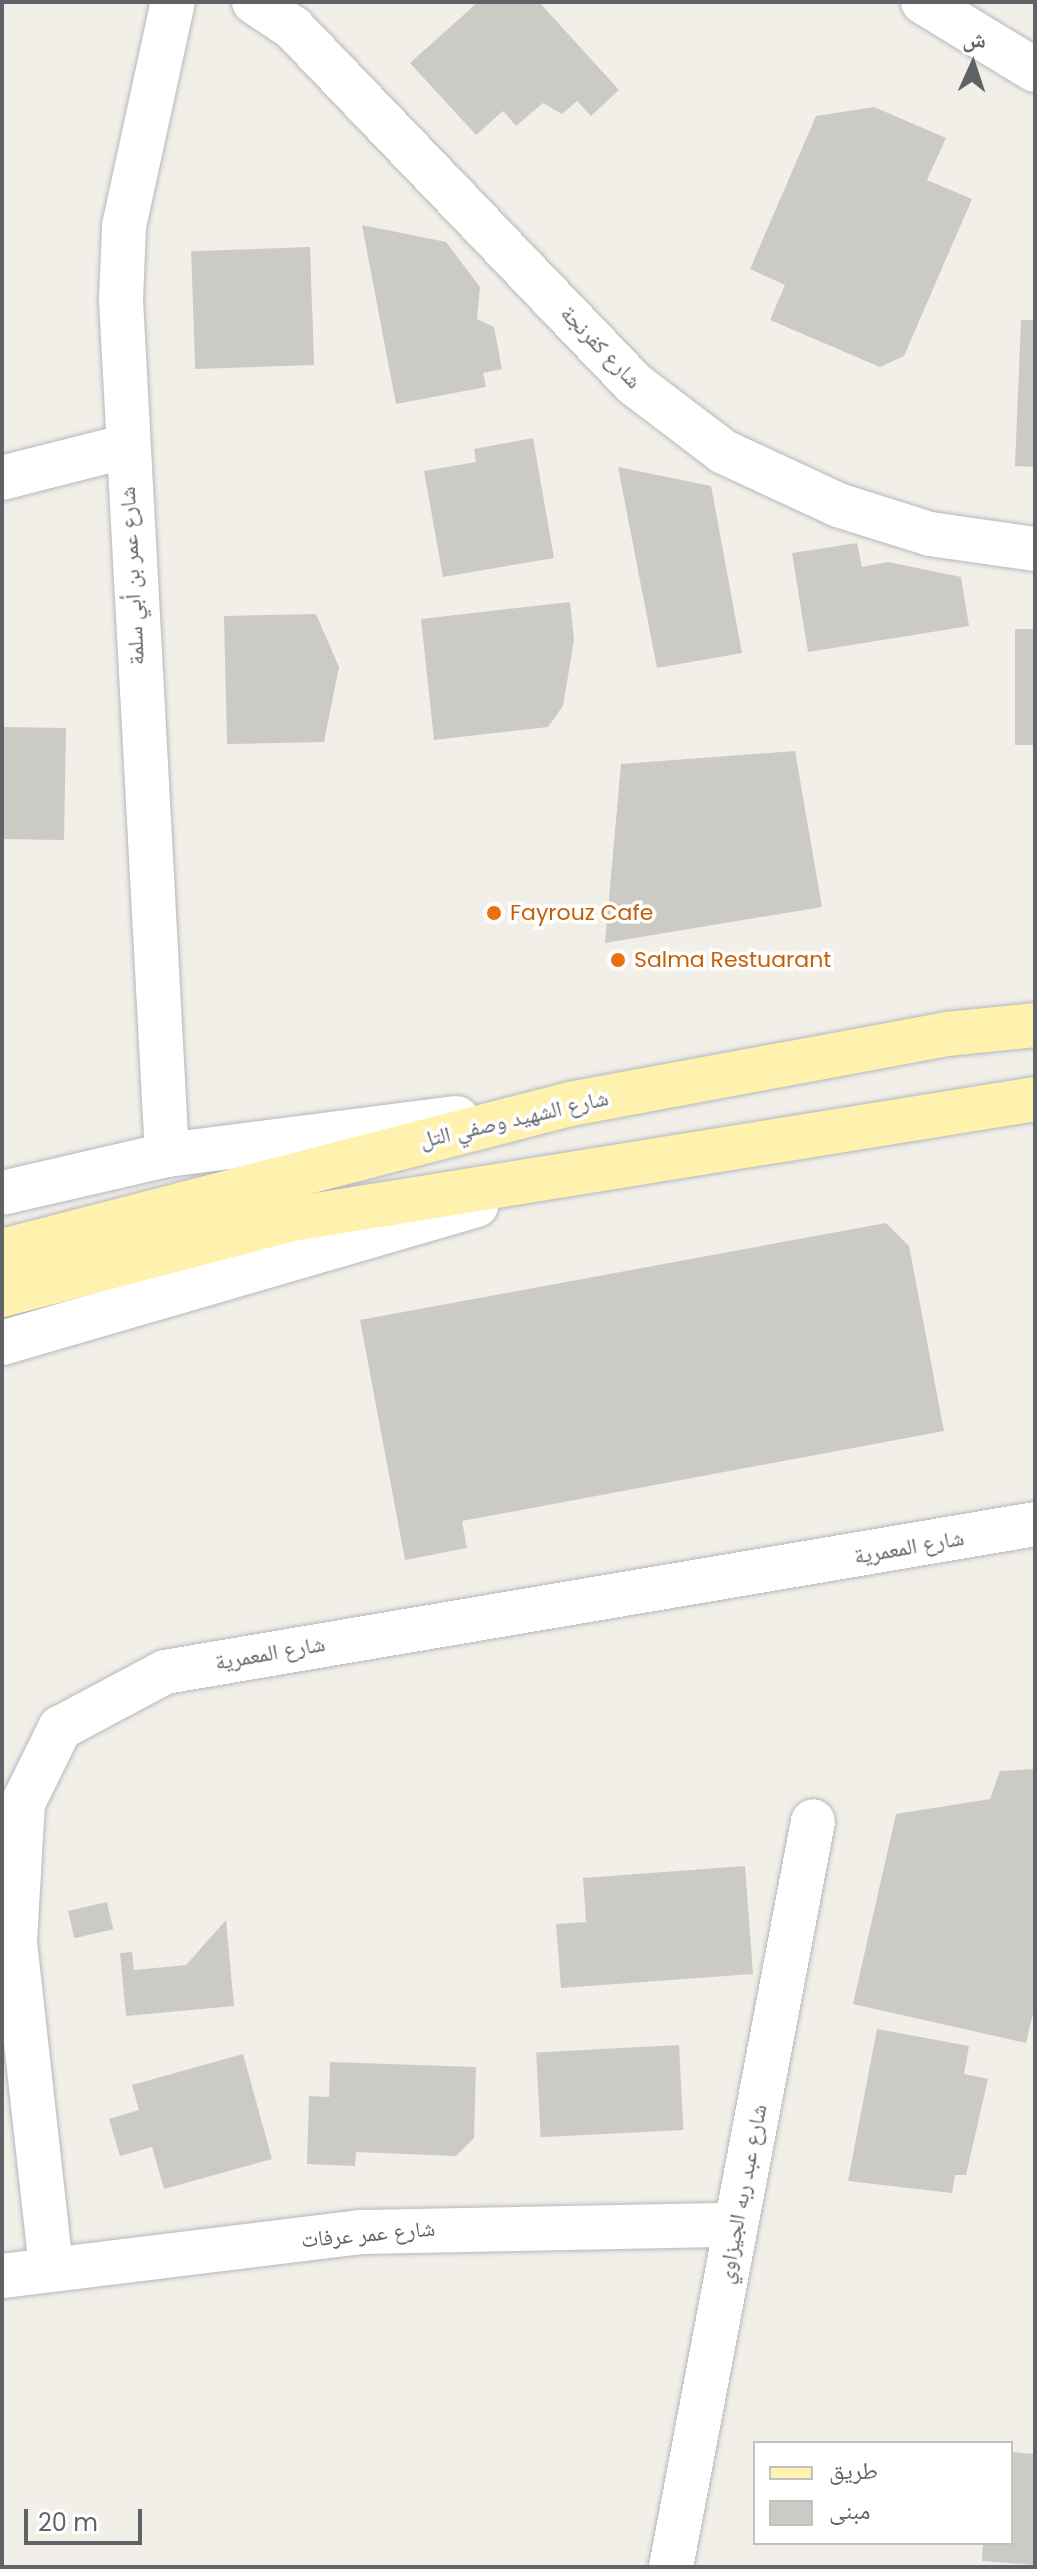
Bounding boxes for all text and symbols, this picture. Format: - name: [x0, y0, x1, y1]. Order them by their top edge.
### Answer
- text: ش: [962, 23, 987, 56]
- north arrow: [933, 24, 1013, 104]
- street label: شارع كفرنجة: [555, 300, 647, 394]
- street label: شارع عمر بن أبي سلمة: [114, 486, 150, 666]
- place label: Fayrouz Cafe: [510, 900, 653, 926]
- marker: Fayrouz Cafe: [485, 904, 503, 922]
- place label: Salma Restuarant: [634, 947, 831, 973]
- marker: Salma Restuarant: [609, 951, 627, 969]
- street label: شارع الشهيد وصفي التل: [417, 1084, 611, 1154]
- street label: شارع المعمرية: [852, 1524, 966, 1570]
- street label: شارع المعمرية: [213, 1630, 327, 1676]
- street label: شارع عبد ربه الجيزاوي: [712, 2102, 772, 2286]
- street label: شارع عمر عرفات: [300, 2215, 436, 2253]
- legend: [753, 2441, 1013, 2545]
- text: طريق: [829, 2454, 878, 2487]
- scale bar: [28, 2493, 146, 2543]
- text: مبنى: [829, 2494, 870, 2527]
- text: 20 m: [38, 2506, 98, 2539]

